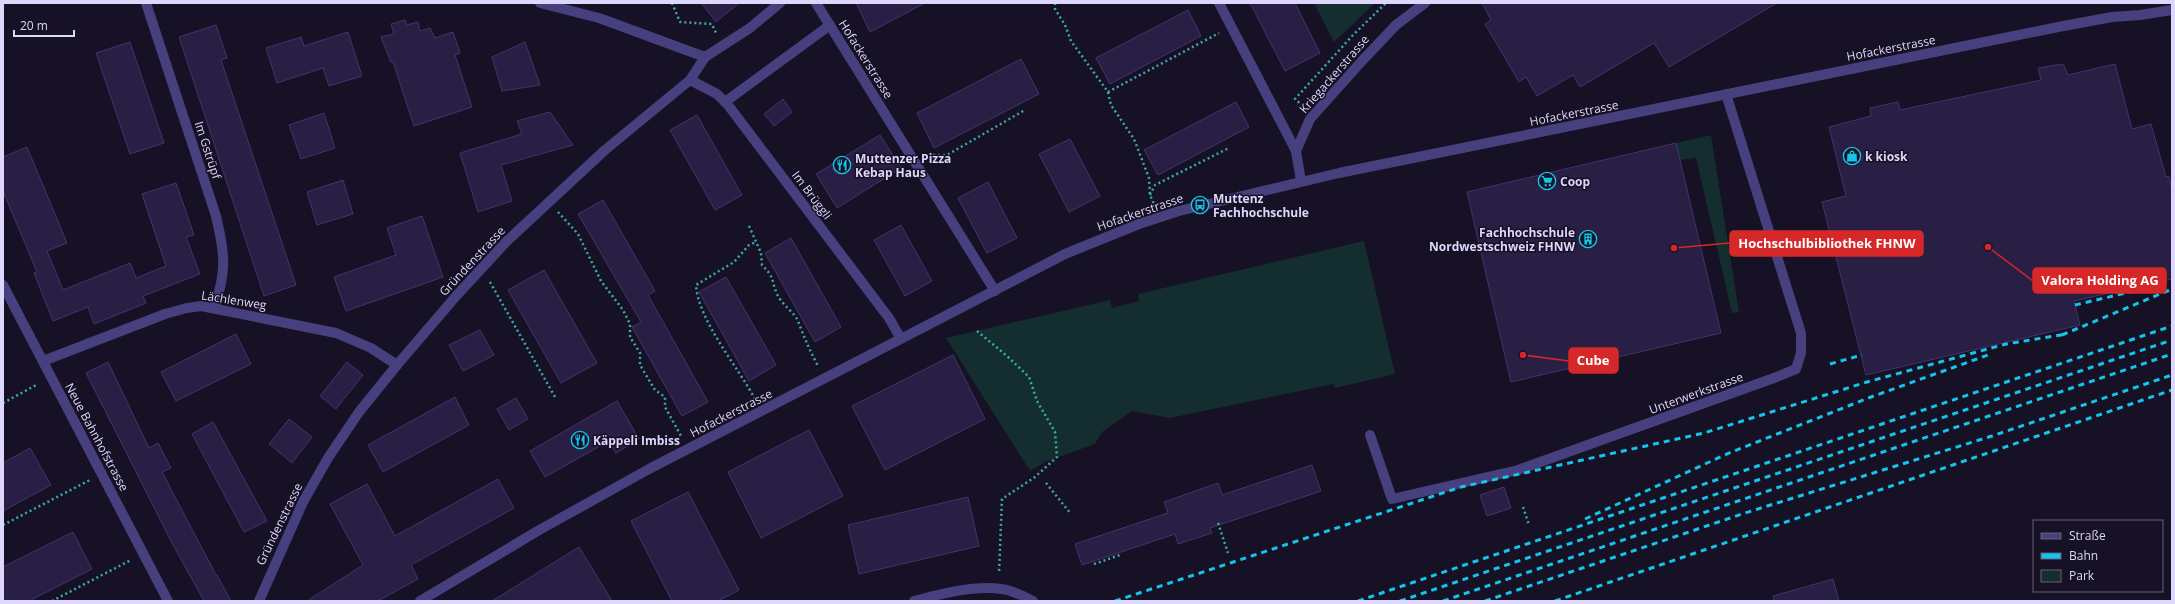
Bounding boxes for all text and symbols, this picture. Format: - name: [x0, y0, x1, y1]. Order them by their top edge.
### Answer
- scale bar: [14, 12, 74, 38]
- street label: Hofackerstrasse: [835, 16, 897, 102]
- text: 20 m: [20, 17, 48, 34]
- street label: Kriegackerstrasse: [1295, 31, 1373, 117]
- street label: Hofackerstrasse: [1845, 31, 1937, 65]
- street label: Hofackerstrasse: [1528, 96, 1620, 130]
- street label: Im Gstrüpf: [191, 119, 226, 182]
- shop icon: k kiosk: [1842, 146, 1862, 166]
- place label: k kiosk: [1865, 148, 1908, 165]
- place label: Muttenzer Pizza Kebap Haus: [855, 150, 951, 181]
- restaurant icon: Muttenzer Pizza Kebap Haus: [832, 155, 852, 175]
- street label: Im Brüggli: [788, 167, 836, 223]
- supermarket icon: Coop: [1537, 171, 1557, 191]
- place label: Coop: [1560, 173, 1591, 190]
- street label: Hofackerstrasse: [1095, 189, 1186, 235]
- place label: Muttenz Fachhochschule: [1213, 190, 1309, 221]
- bus stop icon: Muttenz Fachhochschule: [1190, 195, 1210, 215]
- street label: Gründenstrasse: [435, 222, 509, 300]
- place label: Fachhochschule Nordwestschweiz FHNW: [1429, 224, 1575, 255]
- building icon: Fachhochschule Nordwestschweiz FHNW: [1578, 229, 1598, 249]
- callout: Hochschulbibliothek FHNW: [1730, 231, 1923, 256]
- text: Hochschulbibliothek FHNW: [1738, 234, 1916, 252]
- callout: Valora Holding AG: [2033, 268, 2166, 293]
- text: Valora Holding AG: [2041, 271, 2159, 289]
- street label: Lächlenweg: [200, 286, 268, 314]
- callout: Cube: [1569, 348, 1618, 373]
- text: Cube: [1577, 351, 1610, 369]
- street label: Unterwerkstrasse: [1647, 368, 1746, 418]
- street label: Neue Bahnhofstrasse: [61, 380, 133, 494]
- street label: Hofackerstrasse: [687, 385, 775, 441]
- restaurant icon: Käppeli Imbiss: [570, 430, 590, 450]
- place label: Käppeli Imbiss: [593, 432, 680, 449]
- street label: Gründenstrasse: [252, 480, 306, 568]
- legend: [2033, 520, 2163, 592]
- text: Straße: [2069, 527, 2106, 544]
- text: Bahn: [2069, 547, 2098, 564]
- text: Park: [2069, 567, 2095, 584]

